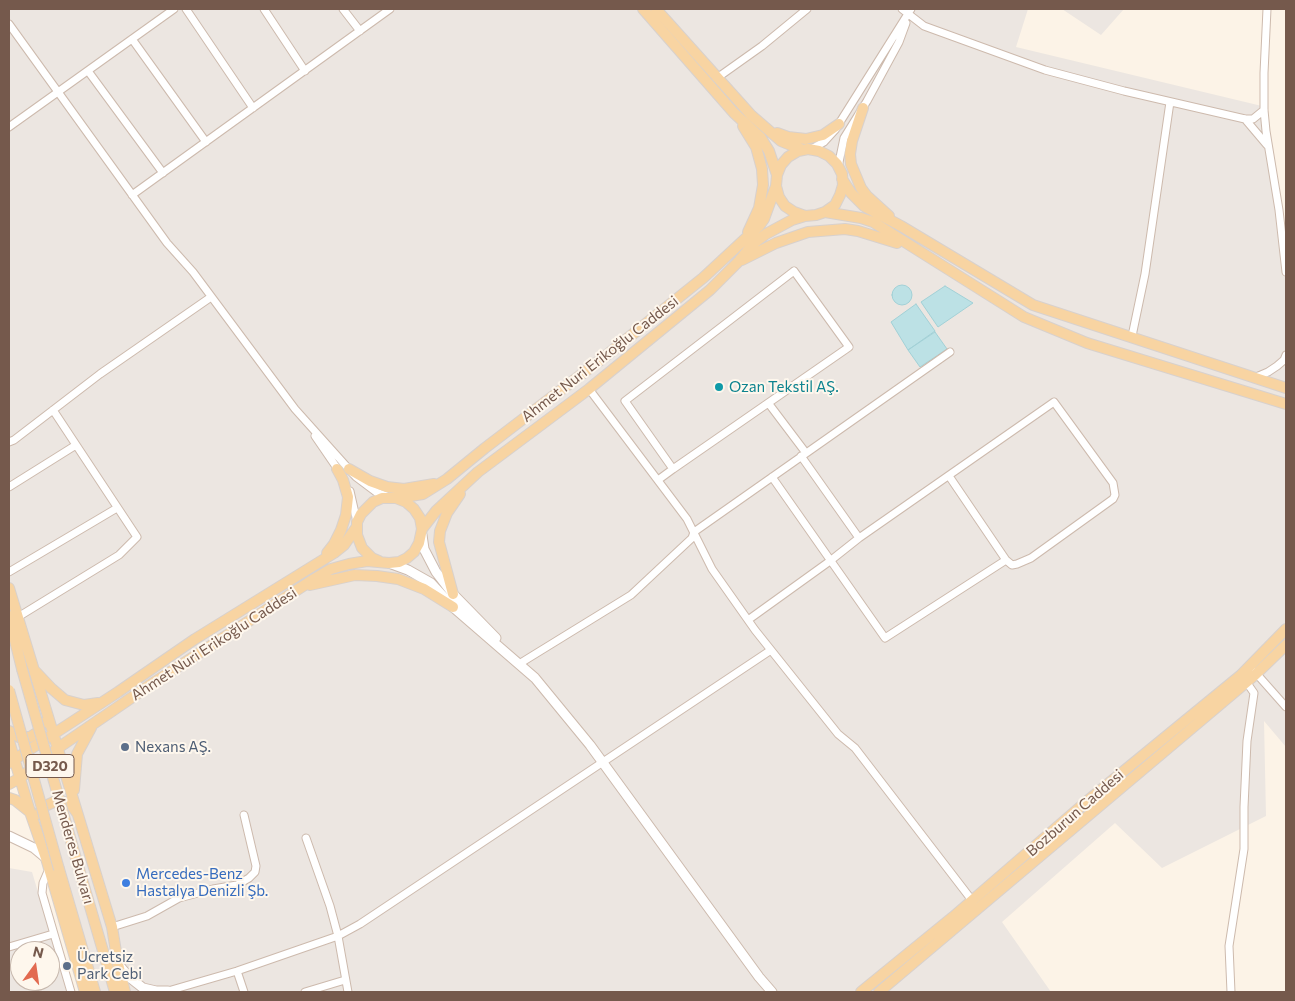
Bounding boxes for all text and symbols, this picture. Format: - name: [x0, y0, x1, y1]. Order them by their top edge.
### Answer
- street label: Ahmet Nuri Erikoğlu Caddesi: [518, 292, 682, 426]
- place label: Ozan Tekstil AŞ.: [729, 378, 839, 396]
- marker: Ozan Tekstil AŞ.: [713, 381, 725, 393]
- street label: Ahmet Nuri Erikoğlu Caddesi: [128, 584, 300, 704]
- place label: Nexans AŞ.: [135, 738, 211, 756]
- marker: Nexans AŞ.: [119, 741, 131, 753]
- road number: D320: [26, 754, 74, 778]
- street label: Bozburun Caddesi: [1023, 766, 1127, 860]
- street label: Menderes Bulvarı: [48, 788, 98, 906]
- place label: Mercedes-Benz Hastalya Denizli Şb.: [136, 865, 268, 900]
- marker: Mercedes-Benz Hastalya Denizli Şb.: [120, 877, 132, 889]
- north arrow: [10, 941, 60, 991]
- text: N: [31, 942, 46, 961]
- place label: Ücretsiz Park Cebi: [77, 948, 142, 983]
- marker: Ücretsiz Park Cebi: [61, 960, 73, 972]

